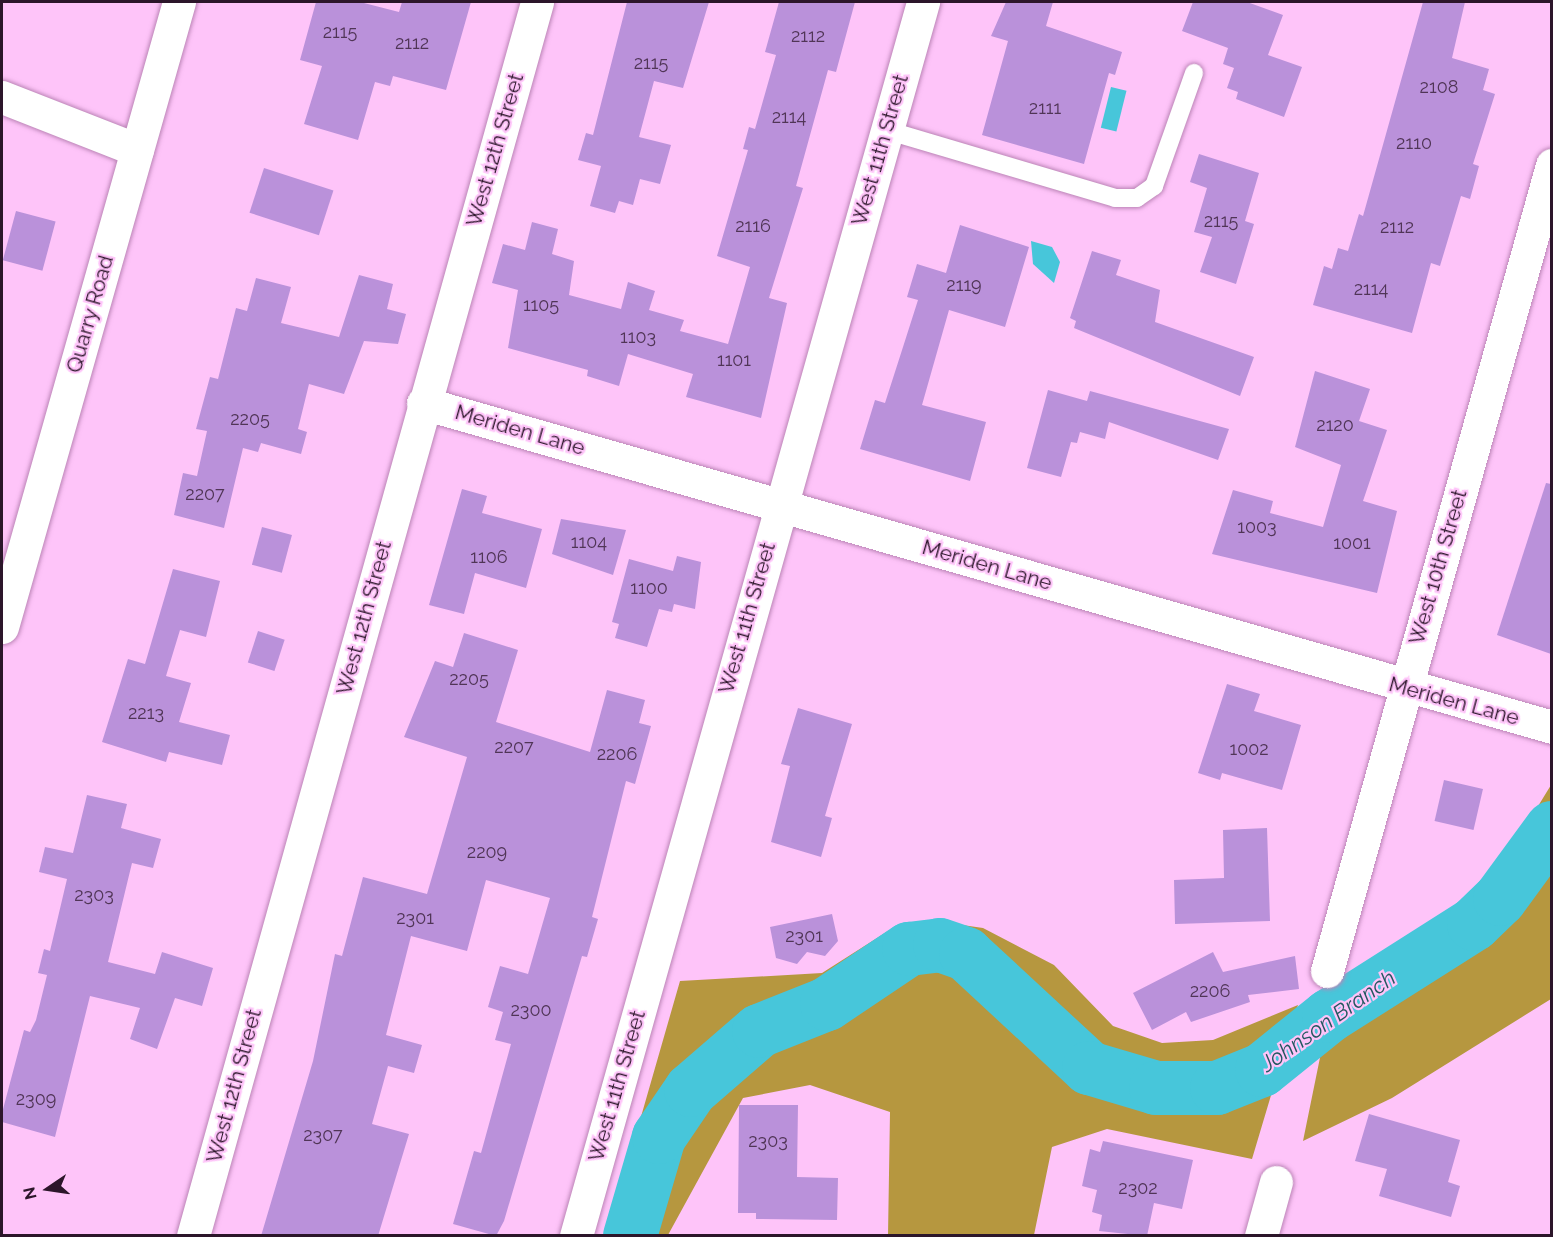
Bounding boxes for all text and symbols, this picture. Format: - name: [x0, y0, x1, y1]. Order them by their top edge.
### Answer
- house number: 2115: [323, 21, 357, 43]
- house number: 2112: [791, 25, 825, 47]
- house number: 2112: [395, 32, 429, 54]
- house number: 2115: [634, 52, 668, 74]
- street label: West 12th Street: [461, 70, 529, 230]
- street label: West 11th Street: [846, 71, 914, 229]
- house number: 2108: [1420, 76, 1458, 98]
- house number: 2111: [1029, 97, 1061, 119]
- house number: 2114: [772, 106, 806, 128]
- house number: 2110: [1396, 132, 1432, 154]
- house number: 2115: [1204, 210, 1238, 232]
- house number: 2116: [735, 215, 771, 237]
- house number: 2112: [1380, 216, 1414, 238]
- street label: Quarry Road: [61, 252, 119, 376]
- house number: 2119: [946, 274, 982, 296]
- house number: 2114: [1354, 278, 1388, 300]
- house number: 1105: [523, 294, 559, 316]
- house number: 1103: [620, 326, 656, 348]
- house number: 1101: [717, 349, 751, 371]
- street label: Meriden Lane: [452, 399, 588, 461]
- house number: 2205: [230, 408, 270, 430]
- house number: 2120: [1316, 414, 1354, 436]
- house number: 2207: [185, 483, 225, 505]
- street label: West 10th Street: [1404, 487, 1472, 647]
- house number: 1003: [1237, 516, 1277, 538]
- house number: 1104: [571, 531, 607, 553]
- house number: 1001: [1333, 532, 1371, 554]
- street label: Meriden Lane: [919, 534, 1055, 596]
- street label: West 12th Street: [331, 538, 397, 698]
- street label: West 11th Street: [713, 539, 781, 697]
- house number: 1106: [470, 546, 508, 568]
- house number: 1100: [630, 577, 668, 599]
- house number: 2205: [449, 668, 489, 690]
- street label: Meriden Lane: [1386, 672, 1522, 730]
- house number: 2213: [128, 702, 164, 724]
- house number: 2207: [494, 736, 534, 758]
- house number: 1002: [1229, 738, 1269, 760]
- house number: 2206: [597, 743, 637, 765]
- house number: 2209: [467, 841, 507, 863]
- house number: 2303: [74, 884, 114, 906]
- house number: 2301: [396, 907, 434, 929]
- house number: 2301: [785, 925, 823, 947]
- water label: Johnson Branch: [1255, 965, 1401, 1077]
- house number: 2206: [1190, 980, 1230, 1002]
- house number: 2300: [510, 999, 552, 1021]
- street label: West 12th Street: [201, 1006, 267, 1166]
- street label: West 11th Street: [583, 1007, 651, 1165]
- house number: 2309: [16, 1088, 56, 1110]
- house number: 2307: [303, 1124, 343, 1146]
- house number: 2303: [748, 1130, 788, 1152]
- north arrow: [18, 1159, 78, 1219]
- house number: 2302: [1118, 1177, 1158, 1199]
- text: N: [19, 1185, 41, 1201]

